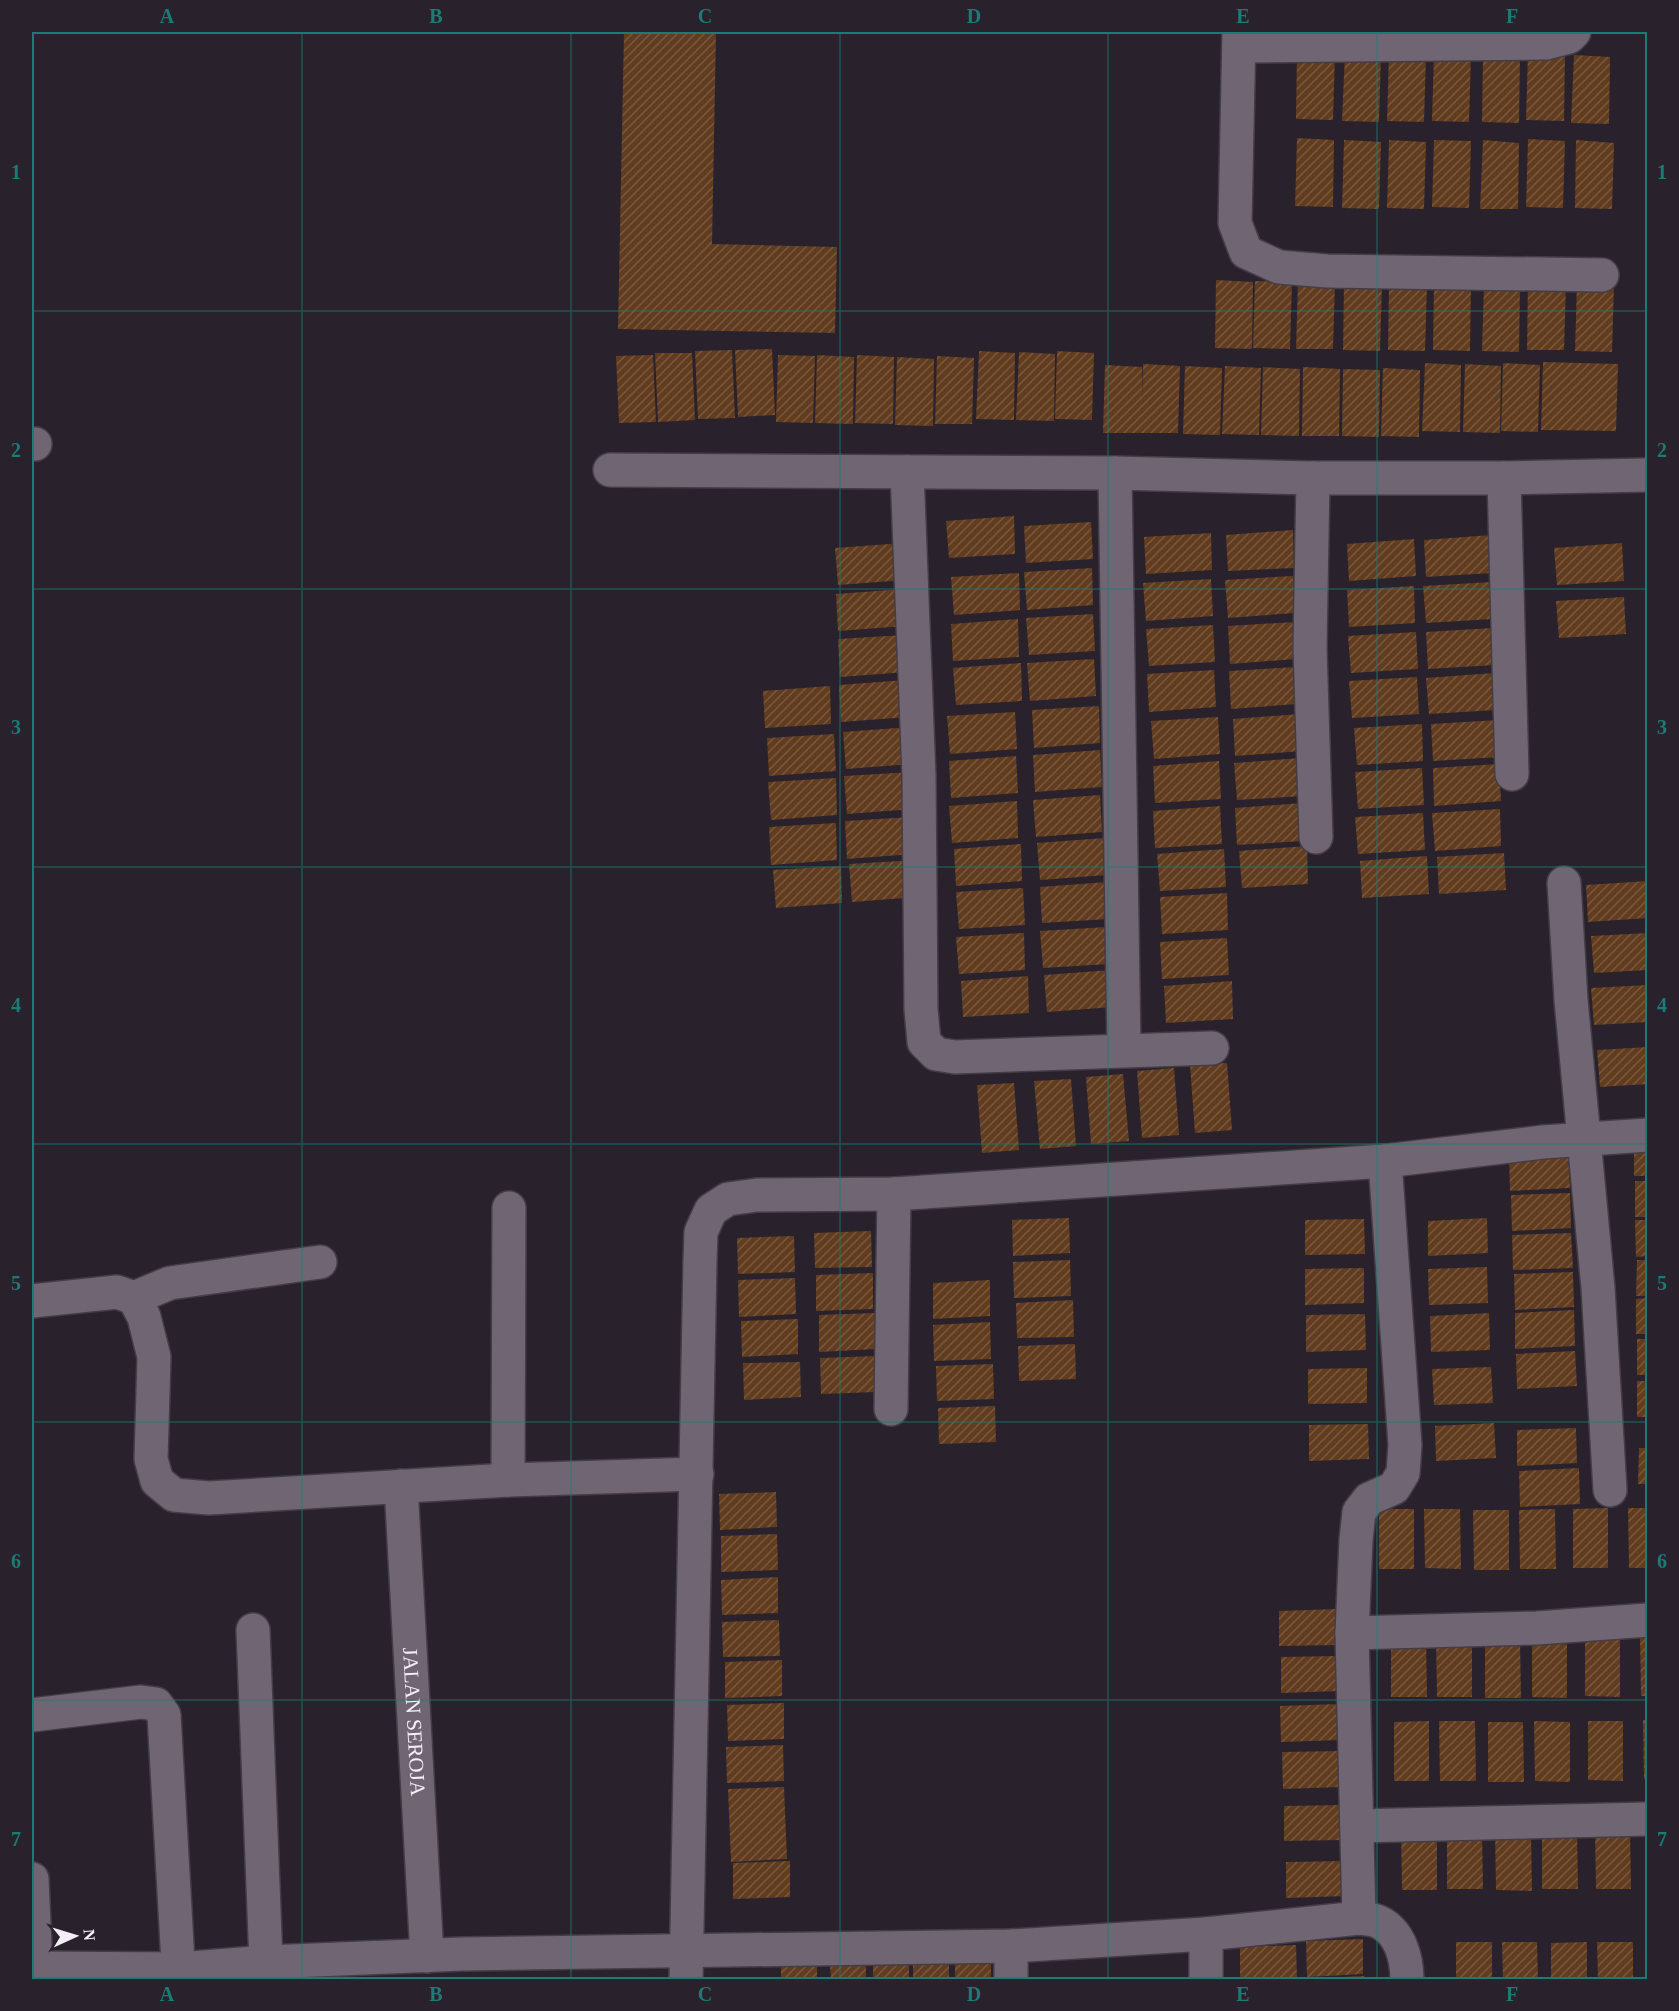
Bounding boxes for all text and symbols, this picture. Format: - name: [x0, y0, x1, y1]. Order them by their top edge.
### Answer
- text: A: [160, 5, 175, 27]
- text: B: [429, 5, 443, 27]
- text: C: [698, 5, 712, 27]
- text: D: [967, 5, 981, 27]
- text: E: [1236, 5, 1250, 27]
- text: F: [1506, 5, 1518, 27]
- text: 1: [11, 161, 21, 183]
- text: 1: [1657, 161, 1667, 183]
- text: 2: [11, 439, 21, 461]
- text: 2: [1657, 439, 1667, 461]
- text: 3: [11, 716, 21, 738]
- text: 3: [1657, 716, 1667, 738]
- text: 4: [11, 994, 21, 1016]
- text: 4: [1657, 994, 1667, 1016]
- text: 5: [11, 1272, 21, 1294]
- text: 5: [1657, 1272, 1667, 1294]
- text: 6: [11, 1550, 21, 1572]
- text: 6: [1657, 1550, 1667, 1572]
- street label: JALAN SEROJA: [398, 1647, 430, 1797]
- text: 7: [11, 1828, 21, 1850]
- text: 7: [1657, 1828, 1667, 1850]
- north arrow: [45, 1906, 105, 1966]
- text: N: [81, 1929, 98, 1942]
- text: A: [160, 1983, 175, 2005]
- text: B: [429, 1983, 443, 2005]
- text: C: [698, 1983, 712, 2005]
- text: D: [967, 1983, 981, 2005]
- text: E: [1236, 1983, 1250, 2005]
- text: F: [1506, 1983, 1518, 2005]

